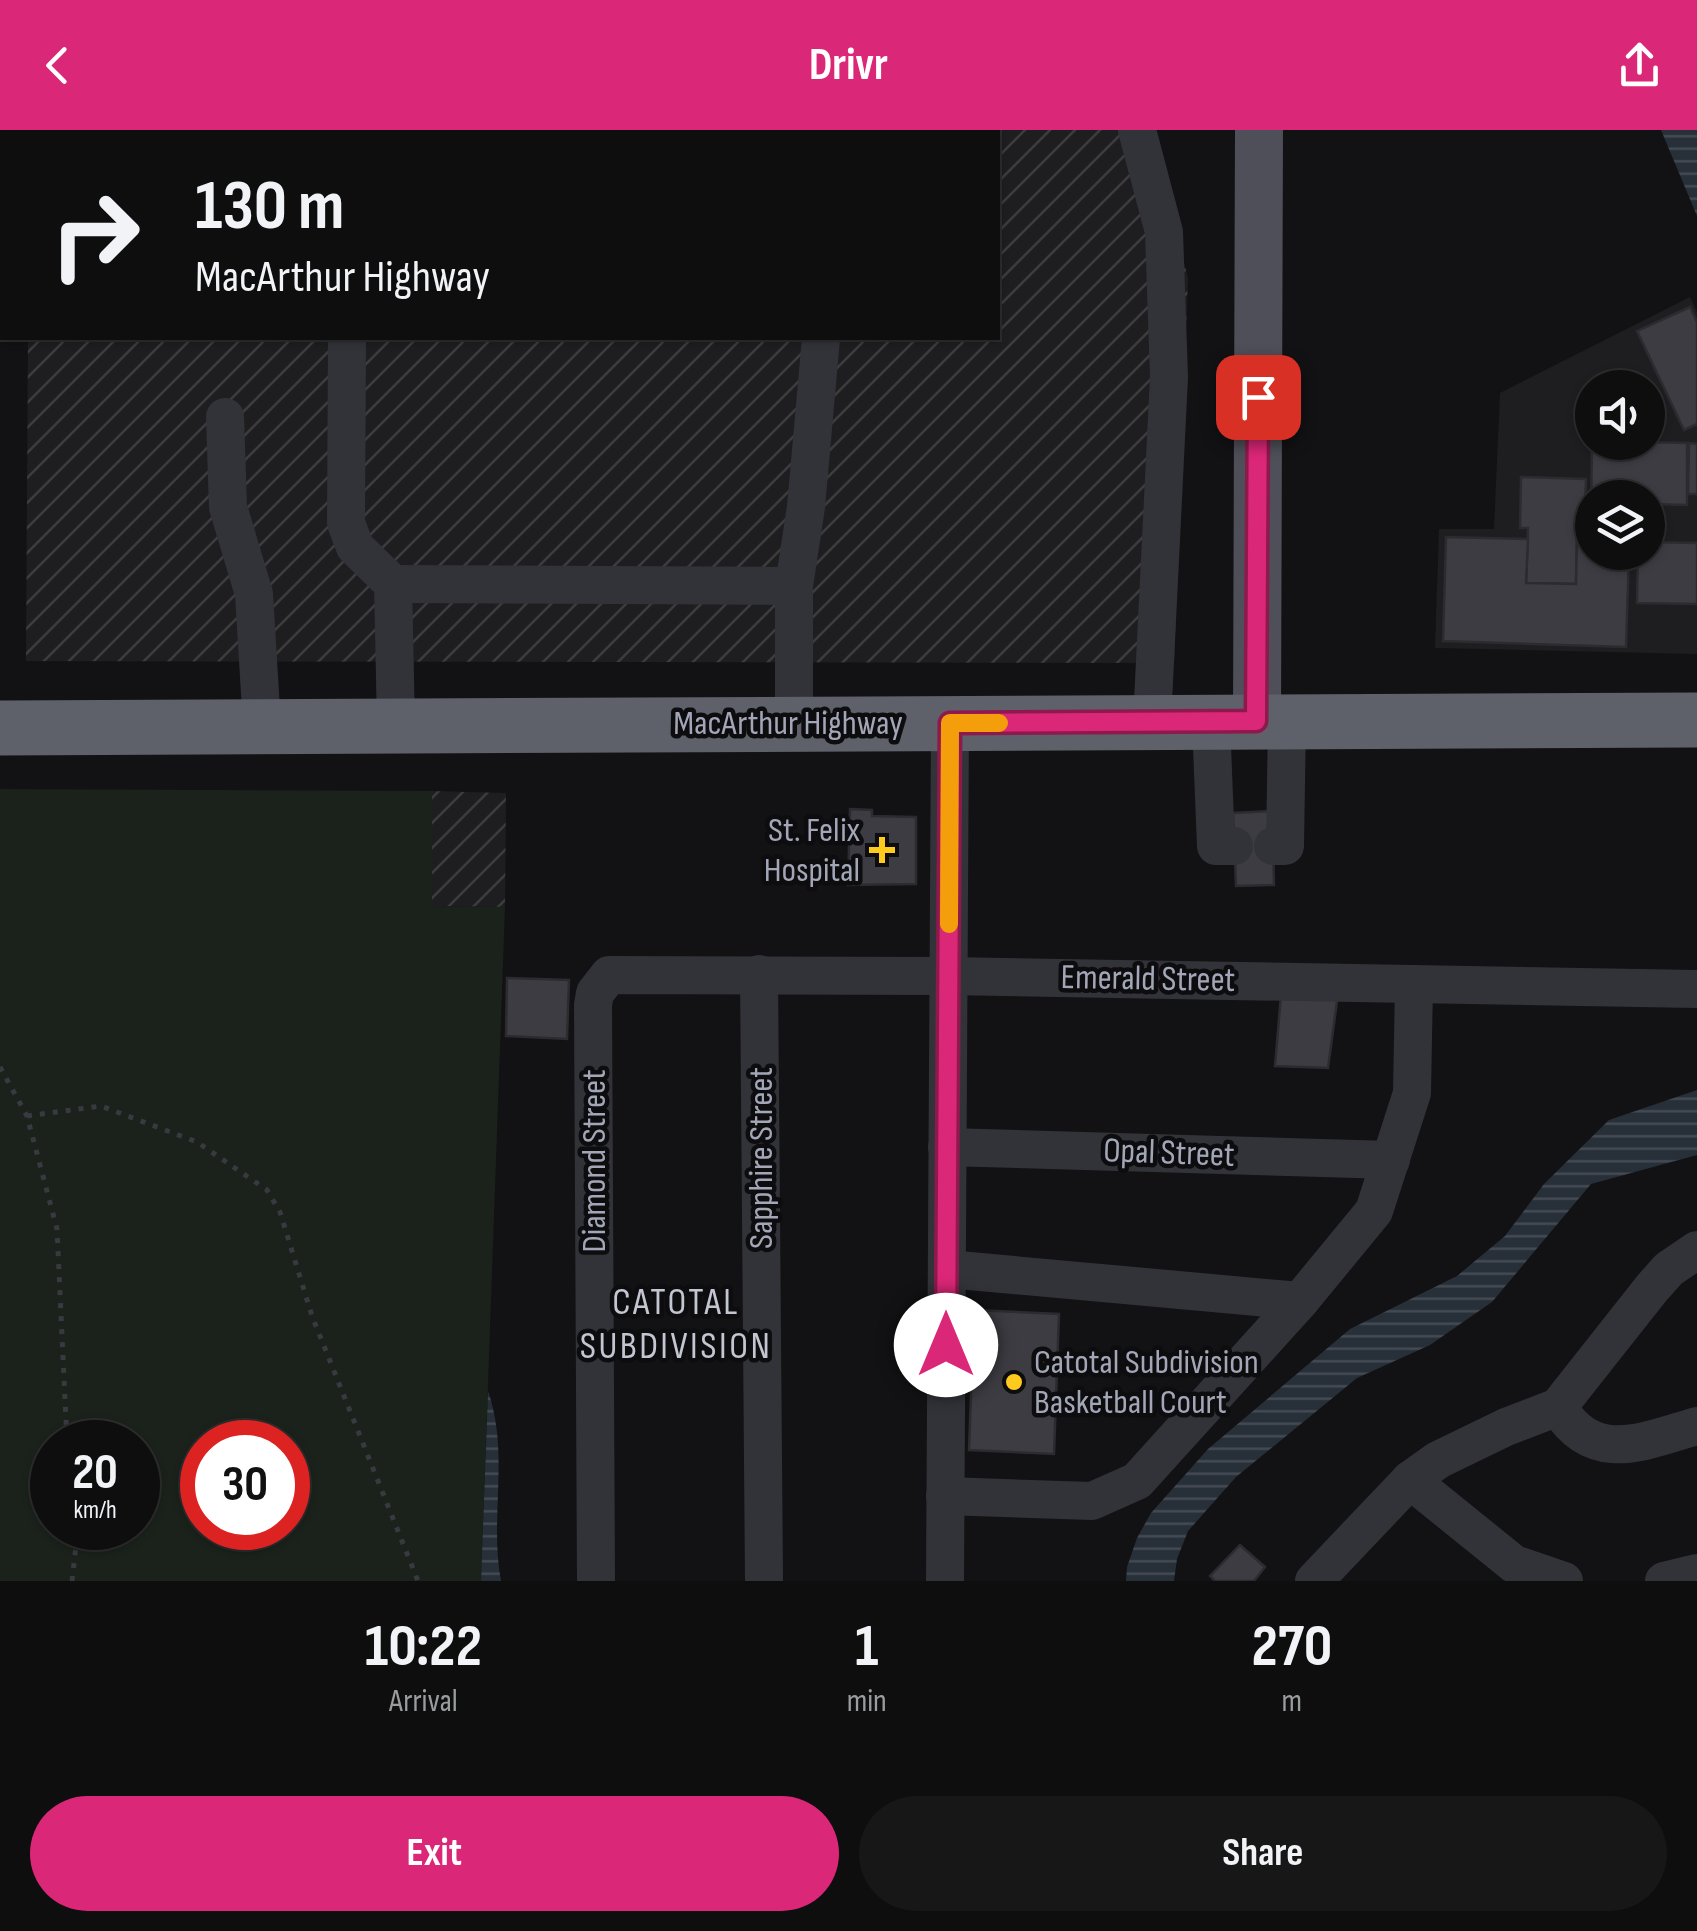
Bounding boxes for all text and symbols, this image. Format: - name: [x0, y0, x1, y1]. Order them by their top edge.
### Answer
- icon: back: [30, 38, 85, 93]
- text: Drivr: [809, 38, 888, 93]
- icon: share: [1612, 38, 1667, 93]
- text: 130 m: [195, 165, 344, 249]
- icon: right: [30, 170, 160, 300]
- text: MacArthur Highway: [195, 250, 490, 305]
- pin: [1216, 355, 1301, 440]
- icon: arrive: [1231, 370, 1286, 425]
- map controls: [1575, 370, 1665, 570]
- button: sound: [1575, 370, 1665, 460]
- button: layers: [1575, 480, 1665, 570]
- street label: MacArthur Highway: [673, 702, 903, 745]
- place label: St. Felix Hospital: [764, 809, 860, 892]
- marker: St. Felix Hospital: [869, 837, 895, 863]
- street label: Emerald Street: [1060, 956, 1236, 1002]
- street label: Sapphire Street: [740, 1067, 783, 1249]
- street label: Diamond Street: [573, 1069, 616, 1253]
- street label: Opal Street: [1103, 1129, 1235, 1177]
- district label: CATOTAL SUBDIVISION: [580, 1280, 772, 1369]
- position arrow: [894, 1293, 998, 1397]
- place label: Catotal Subdivision Basketball Court: [1034, 1341, 1259, 1424]
- marker: Catotal Subdivision Basketball Court: [1003, 1371, 1025, 1393]
- speed limit sign: 30: [180, 1420, 310, 1550]
- text: 20: [72, 1443, 118, 1503]
- text: km/h: [73, 1495, 117, 1526]
- text: 10:22: [365, 1611, 482, 1683]
- text: 1: [855, 1611, 878, 1683]
- text: 270: [1251, 1611, 1332, 1683]
- text: Arrival: [389, 1682, 458, 1721]
- text: min: [847, 1682, 887, 1721]
- text: m: [1282, 1682, 1302, 1721]
- button: Exit: [30, 1796, 839, 1911]
- button: Share: [859, 1796, 1667, 1911]

